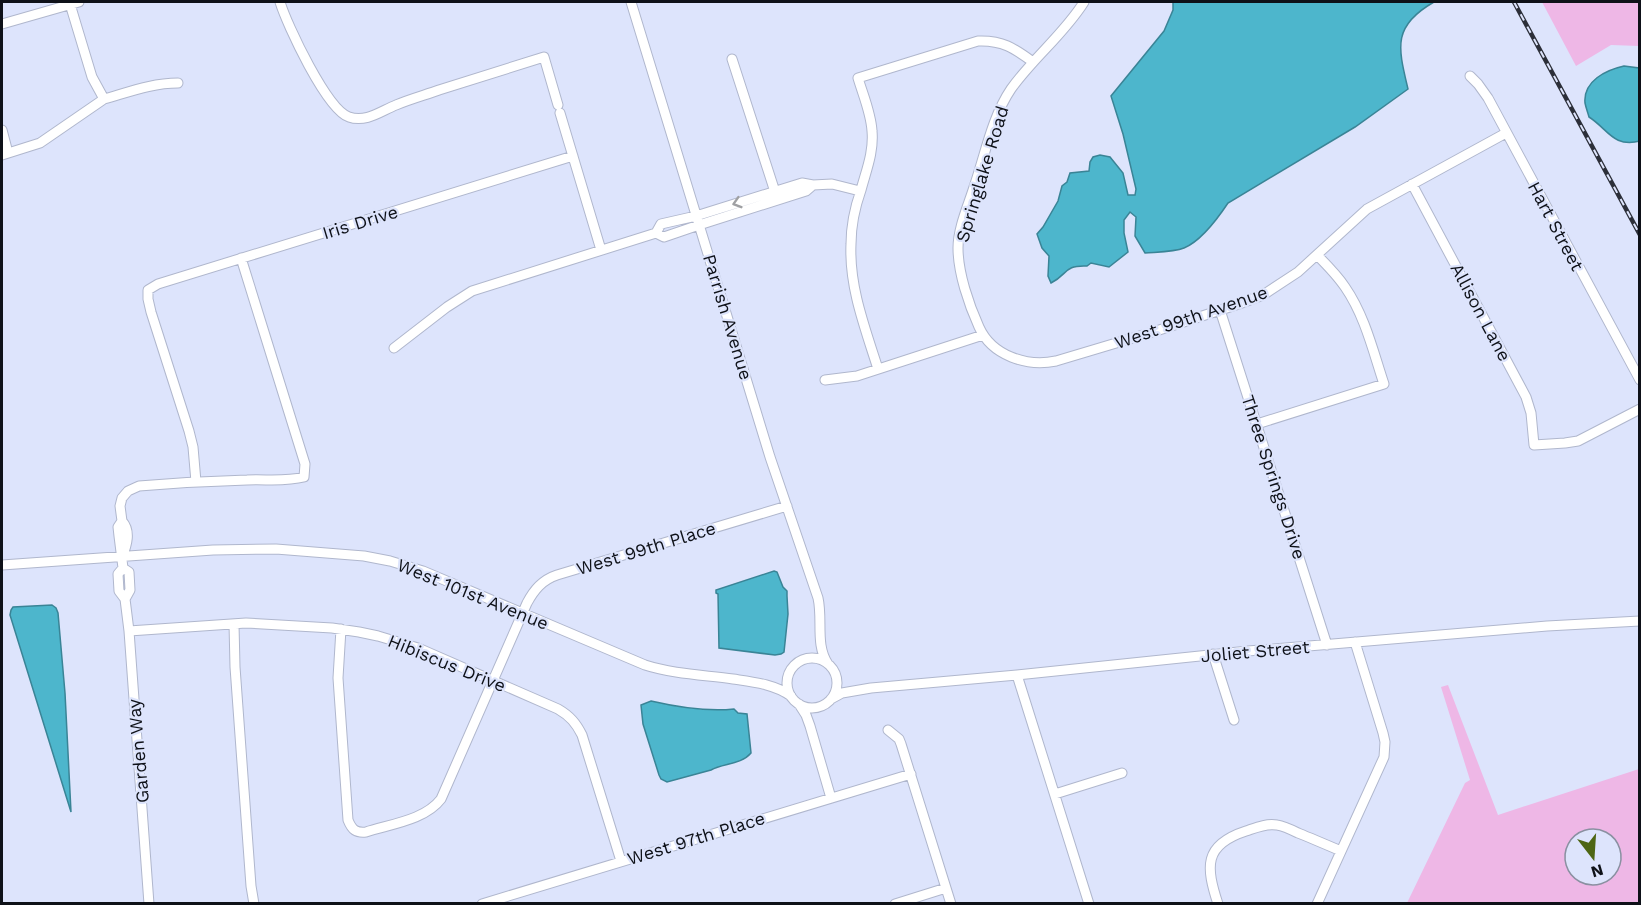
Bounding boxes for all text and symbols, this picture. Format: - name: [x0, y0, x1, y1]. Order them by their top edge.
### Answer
- street label: Springlake Road: [951, 103, 1013, 245]
- street label: Hart Street: [1524, 178, 1588, 275]
- one-way arrow: [732, 196, 743, 208]
- street label: Iris Drive: [320, 201, 400, 243]
- street label: Parrish Avenue: [699, 252, 757, 382]
- street label: Allison Lane: [1446, 260, 1516, 364]
- street label: West 99th Avenue: [1112, 281, 1270, 353]
- street label: Three Springs Drive: [1238, 392, 1310, 562]
- street label: West 99th Place: [574, 517, 718, 579]
- street label: West 101st Avenue: [394, 554, 552, 634]
- street label: Hibiscus Drive: [385, 630, 509, 696]
- street label: Joliet Street: [1200, 636, 1311, 666]
- street label: Garden Way: [123, 697, 153, 804]
- street label: West 97th Place: [625, 807, 767, 869]
- north arrow: [1563, 827, 1623, 887]
- text: N: [1589, 860, 1606, 882]

